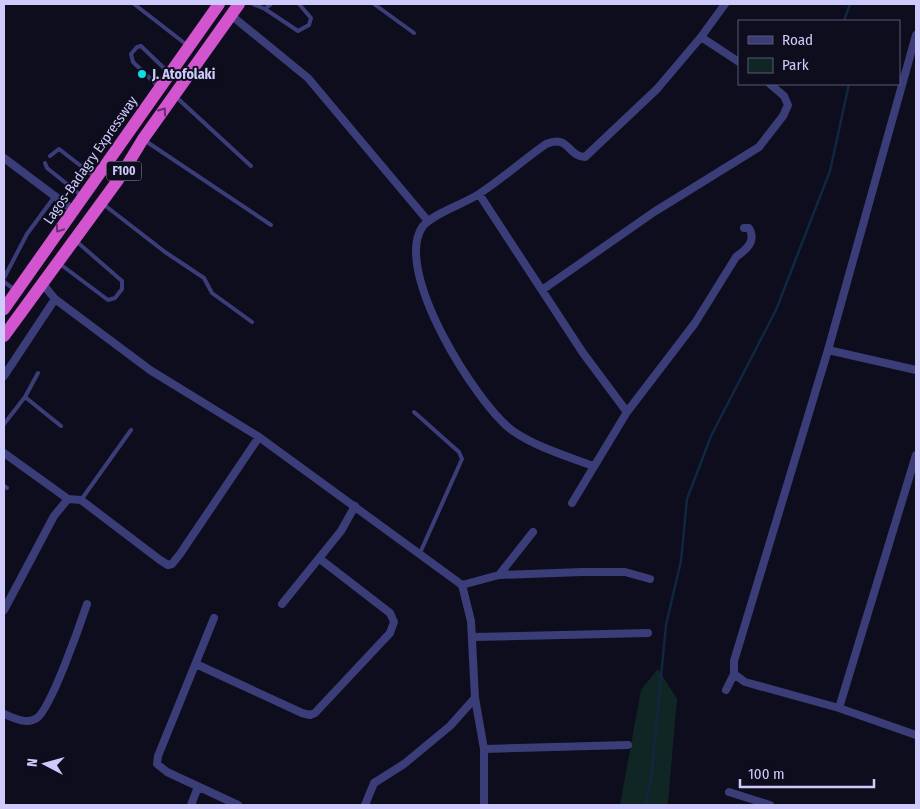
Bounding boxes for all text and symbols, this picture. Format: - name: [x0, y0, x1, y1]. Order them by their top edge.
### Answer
- legend: [738, 20, 900, 85]
- text: Road: [782, 31, 813, 49]
- text: Park: [782, 56, 809, 74]
- place label: J. Atofolaki: [151, 66, 216, 83]
- marker: J. Atofolaki: [136, 68, 148, 80]
- street label: Lagos-Badagry Expressway: [40, 92, 142, 228]
- one-way arrow: [157, 107, 166, 117]
- road number: F100: [106, 162, 142, 180]
- one-way arrow: [56, 223, 65, 233]
- north arrow: [20, 739, 70, 789]
- scale bar: [740, 756, 874, 788]
- text: N: [24, 758, 41, 768]
- text: 100 m: [748, 765, 785, 783]

